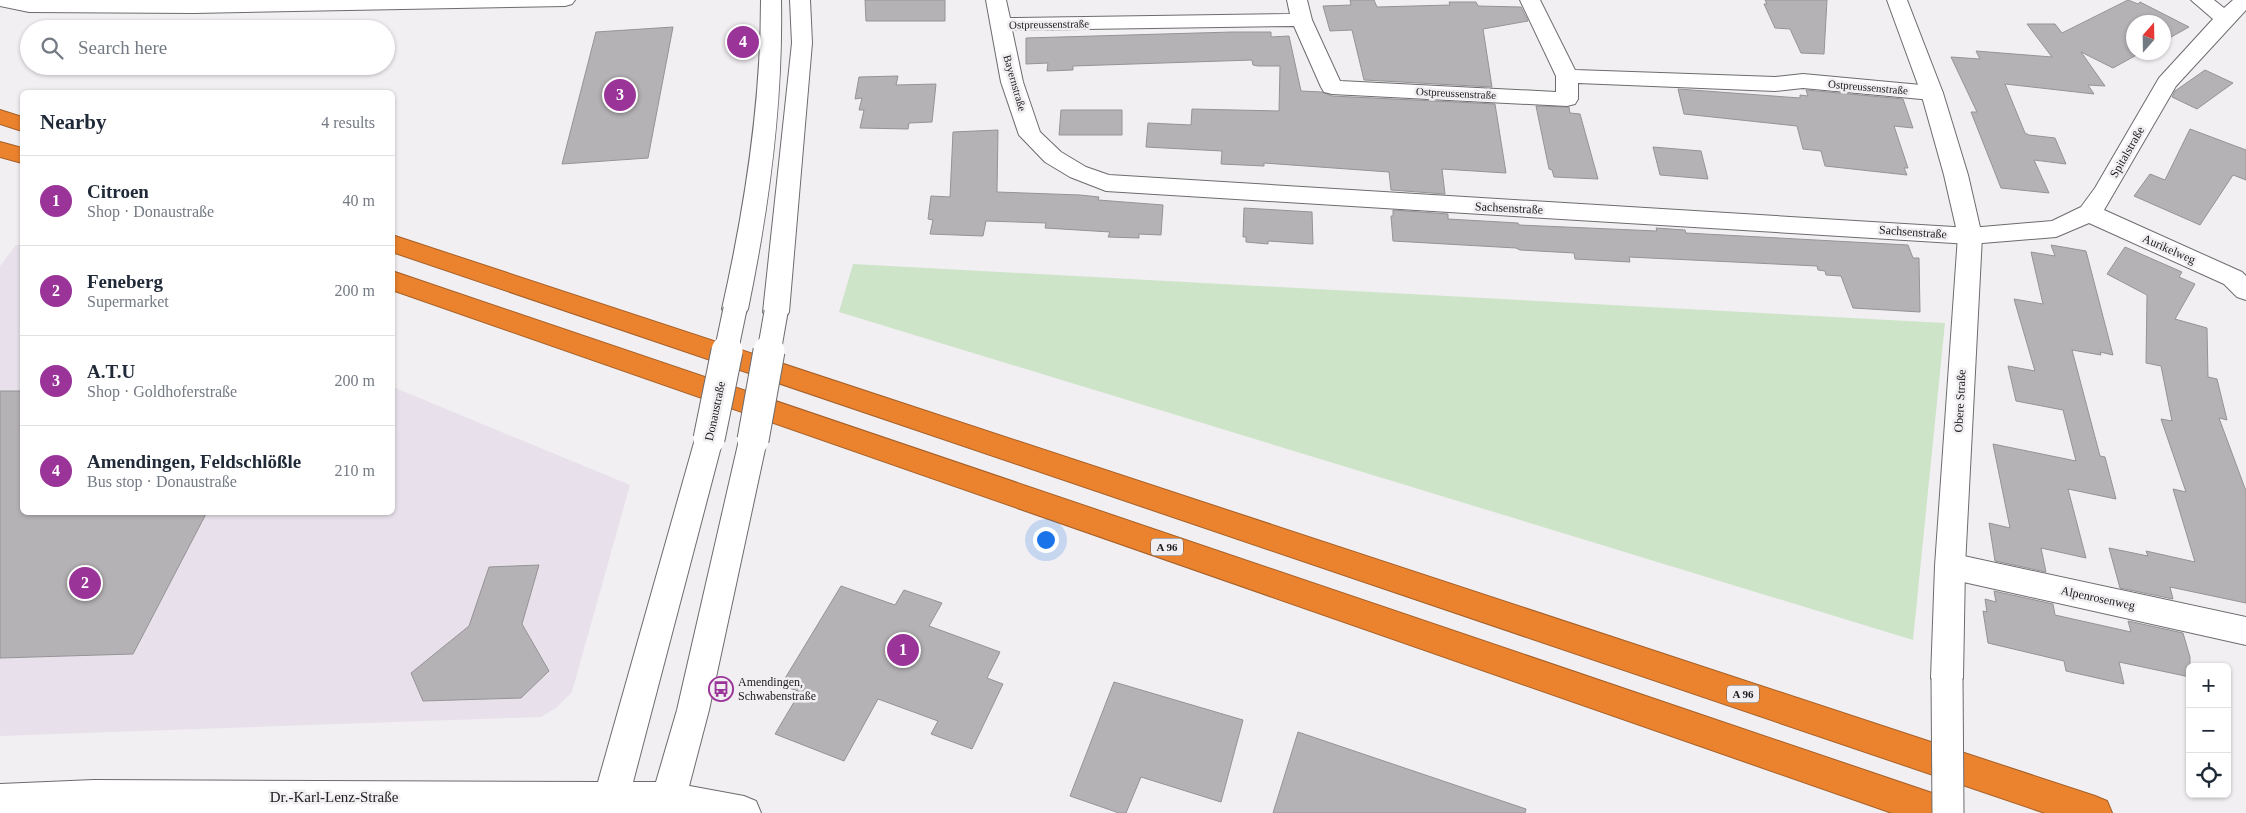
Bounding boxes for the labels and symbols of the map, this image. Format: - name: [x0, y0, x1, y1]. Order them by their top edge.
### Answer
- north arrow: [2126, 15, 2171, 60]
- street label: Ostpreussenstraße: [1009, 17, 1089, 31]
- pin: 4: [727, 23, 759, 61]
- street label: Bayernstraße: [1001, 53, 1029, 113]
- pin: 3: [604, 76, 636, 114]
- street label: Ostpreussenstraße: [1828, 78, 1908, 96]
- street label: Ostpreussenstraße: [1416, 85, 1496, 101]
- street label: Spitalstraße: [2107, 124, 2147, 180]
- street label: Sachsenstraße: [1475, 199, 1543, 217]
- street label: Sachsenstraße: [1879, 223, 1947, 241]
- street label: Aurikelweg: [2140, 231, 2198, 267]
- street label: Obere Straße: [1951, 369, 1969, 433]
- street label: Donaustraße: [702, 380, 728, 442]
- your location: [1033, 527, 1059, 553]
- road number: A 96: [1151, 538, 1183, 556]
- pin: 2: [69, 564, 101, 602]
- street label: Alpenrosenweg: [2060, 583, 2136, 613]
- pin: 1: [887, 631, 919, 669]
- place label: Amendingen, Schwabenstraße: [738, 675, 816, 703]
- bus stop icon: Amendingen, Schwabenstraße: [708, 676, 734, 702]
- road number: A 96: [1727, 686, 1759, 702]
- street label: Dr.-Karl-Lenz-Straße: [270, 789, 399, 805]

